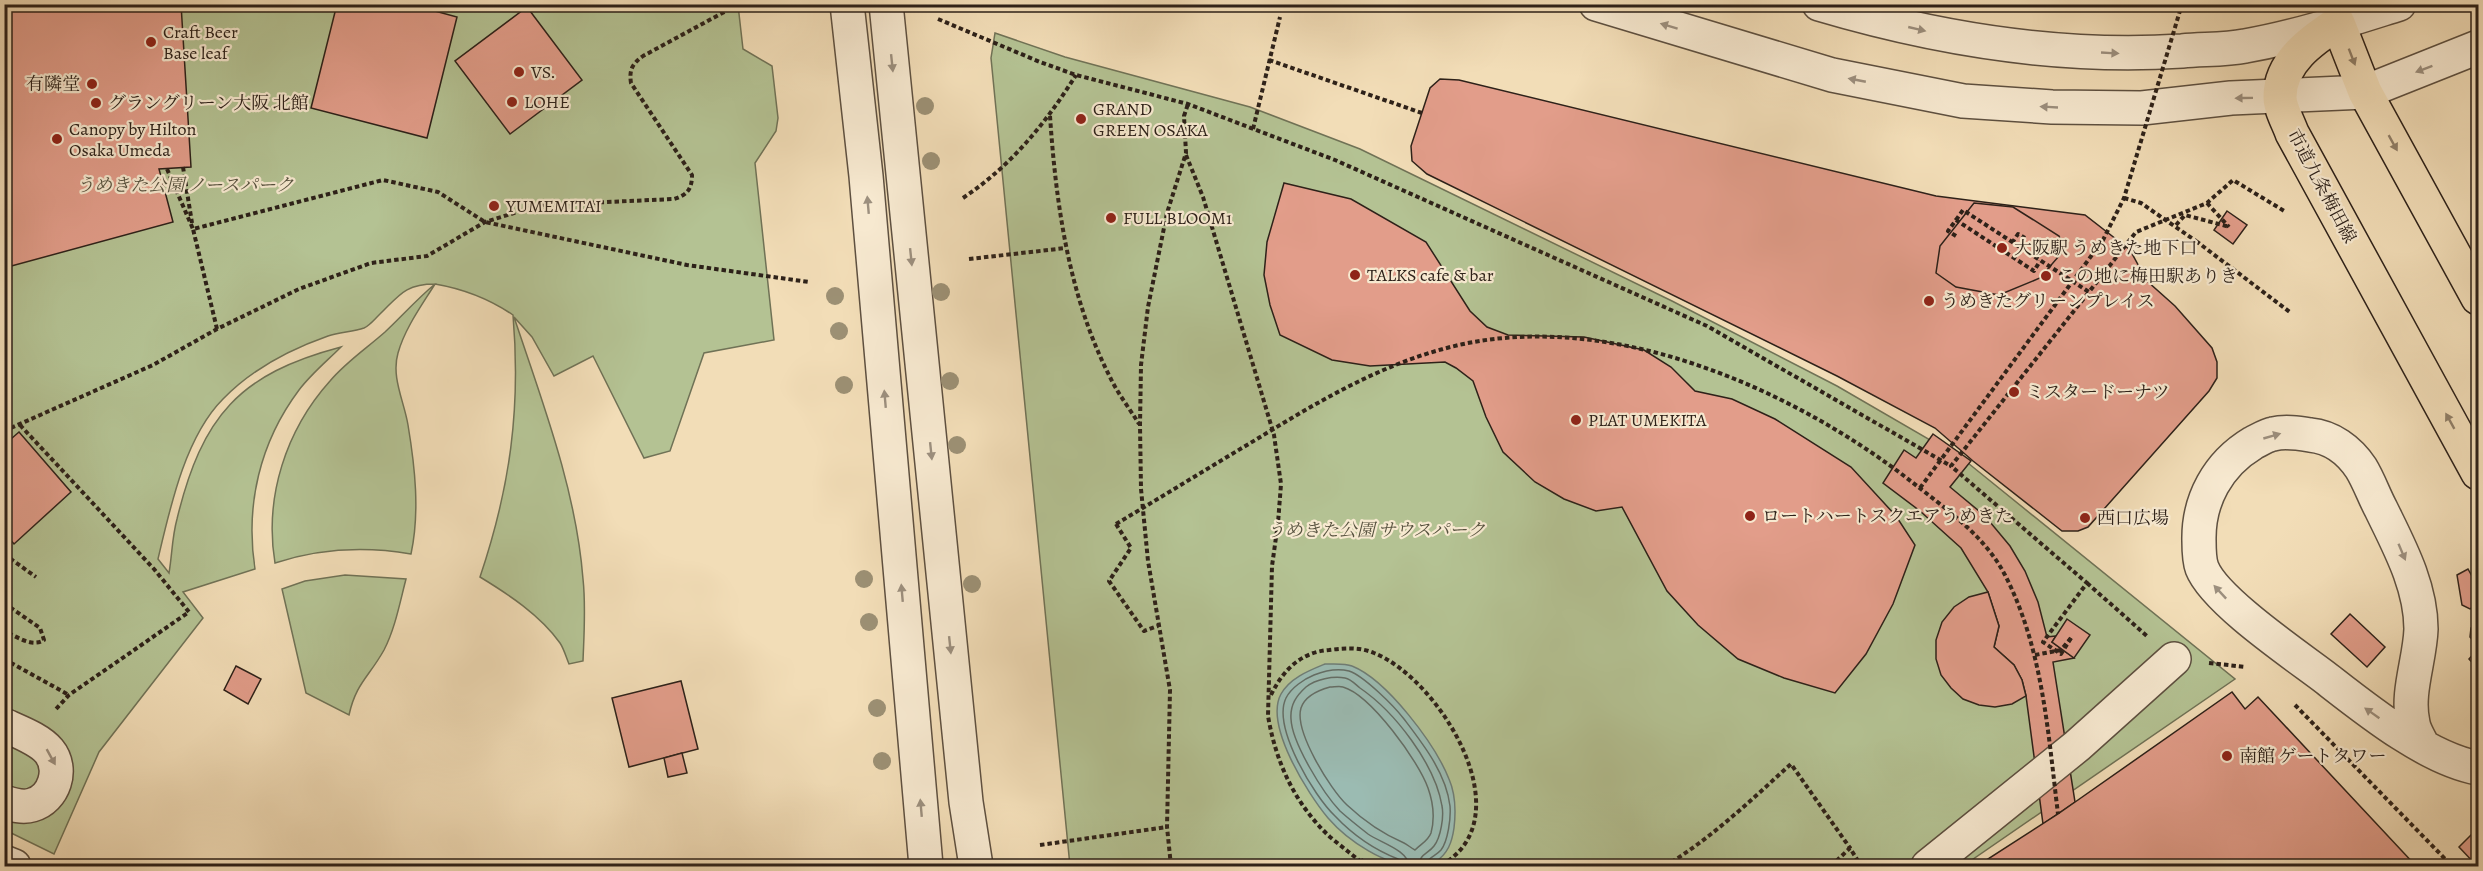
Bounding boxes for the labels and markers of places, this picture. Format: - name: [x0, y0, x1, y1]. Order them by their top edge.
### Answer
- place label: Craft Beer Base leaf: [163, 20, 238, 65]
- marker: Craft Beer Base leaf: [144, 35, 158, 49]
- place label: VS.: [530, 60, 556, 84]
- marker: VS.: [512, 65, 526, 79]
- place label: 有隣堂: [26, 72, 80, 96]
- marker: 有隣堂: [85, 77, 99, 91]
- place label: LOHE: [524, 90, 570, 114]
- place label: グラングリーン大阪 北館: [108, 91, 309, 115]
- marker: LOHE: [505, 95, 519, 109]
- marker: グラングリーン大阪 北館: [89, 96, 103, 110]
- place label: GRAND GREEN OSAKA: [1093, 97, 1208, 142]
- marker: GRAND GREEN OSAKA: [1074, 112, 1088, 126]
- place label: Canopy by Hilton Osaka Umeda: [69, 117, 197, 162]
- marker: Canopy by Hilton Osaka Umeda: [50, 132, 64, 146]
- place label: YUMEMITAI: [505, 194, 602, 218]
- marker: YUMEMITAI: [487, 199, 501, 213]
- place label: FULL BLOOM1: [1123, 206, 1232, 230]
- marker: FULL BLOOM1: [1104, 211, 1118, 225]
- place label: 大阪駅 うめきた地下口: [2014, 236, 2198, 260]
- marker: 大阪駅 うめきた地下口: [1995, 241, 2009, 255]
- place label: TALKS cafe & bar: [1367, 263, 1494, 287]
- place label: この地に梅田駅ありき: [2058, 264, 2238, 288]
- marker: TALKS cafe & bar: [1348, 268, 1362, 282]
- marker: この地に梅田駅ありき: [2039, 269, 2053, 283]
- place label: うめきたグリーンプレイス: [1941, 289, 2155, 313]
- marker: うめきたグリーンプレイス: [1922, 294, 1936, 308]
- place label: ミスタードーナツ: [2026, 380, 2170, 404]
- marker: ミスタードーナツ: [2007, 385, 2021, 399]
- place label: PLAT UMEKITA: [1588, 408, 1707, 432]
- marker: PLAT UMEKITA: [1569, 413, 1583, 427]
- place label: ロートハートスクエアうめきた: [1762, 504, 2013, 528]
- place label: 西口広場: [2097, 506, 2169, 530]
- marker: ロートハートスクエアうめきた: [1743, 509, 1757, 523]
- marker: 西口広場: [2078, 511, 2092, 525]
- place label: 南館 ゲートタワー: [2239, 744, 2387, 768]
- marker: 南館 ゲートタワー: [2220, 749, 2234, 763]

